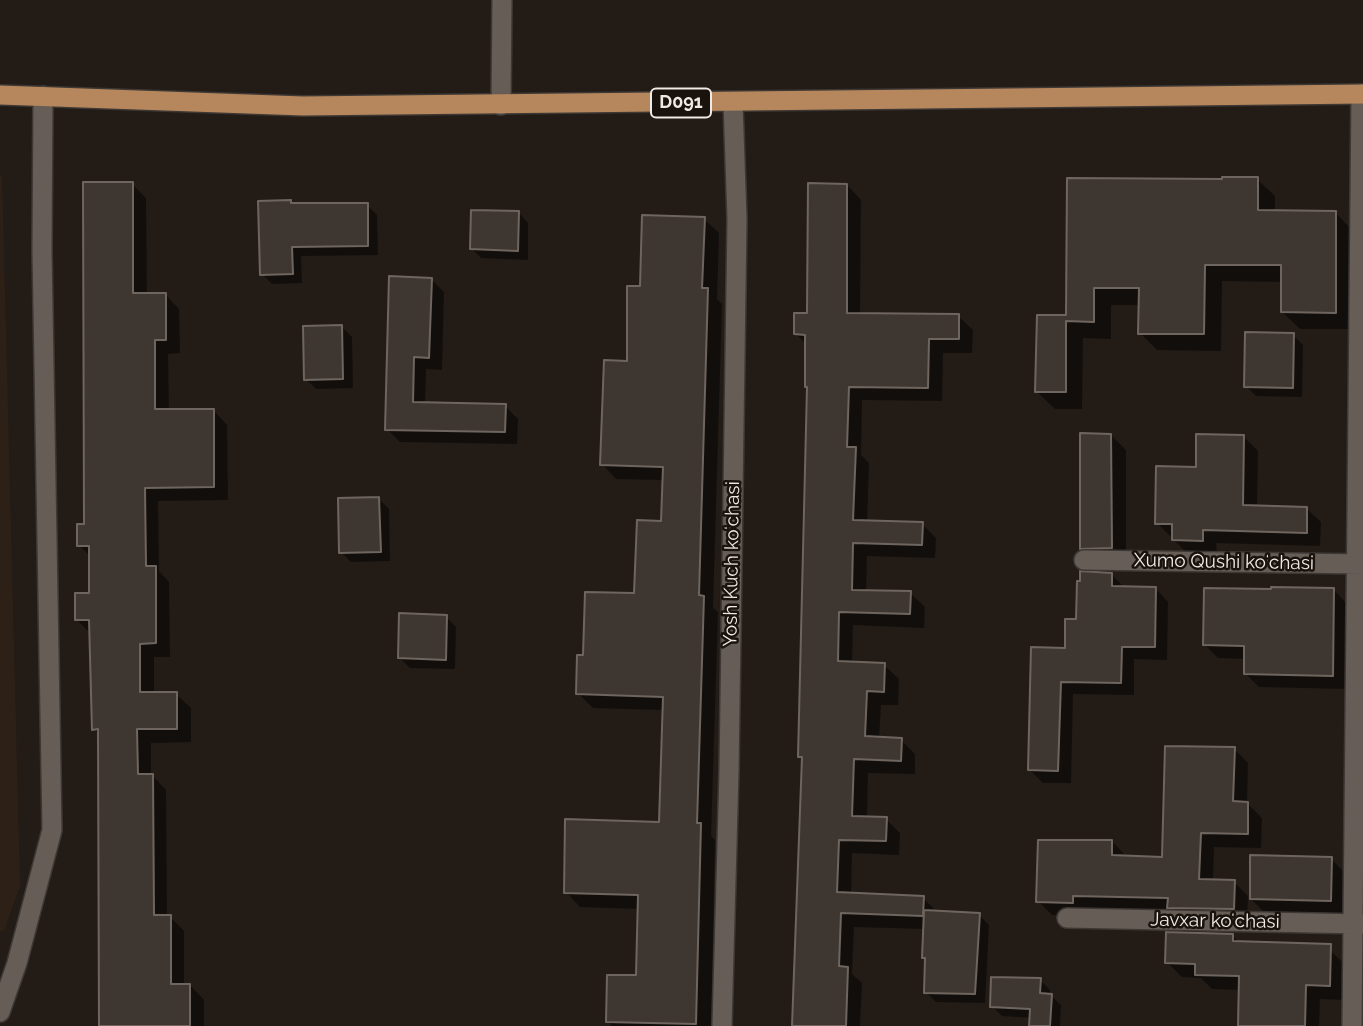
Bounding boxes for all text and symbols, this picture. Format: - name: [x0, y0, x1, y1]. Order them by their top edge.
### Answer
- road number: D091: [651, 88, 711, 118]
- street label: Yosh Kuch koʻchasi: [719, 481, 745, 647]
- street label: Xumo Qushi koʻchasi: [1134, 549, 1314, 575]
- street label: Javxar koʻchasi: [1150, 908, 1280, 934]

